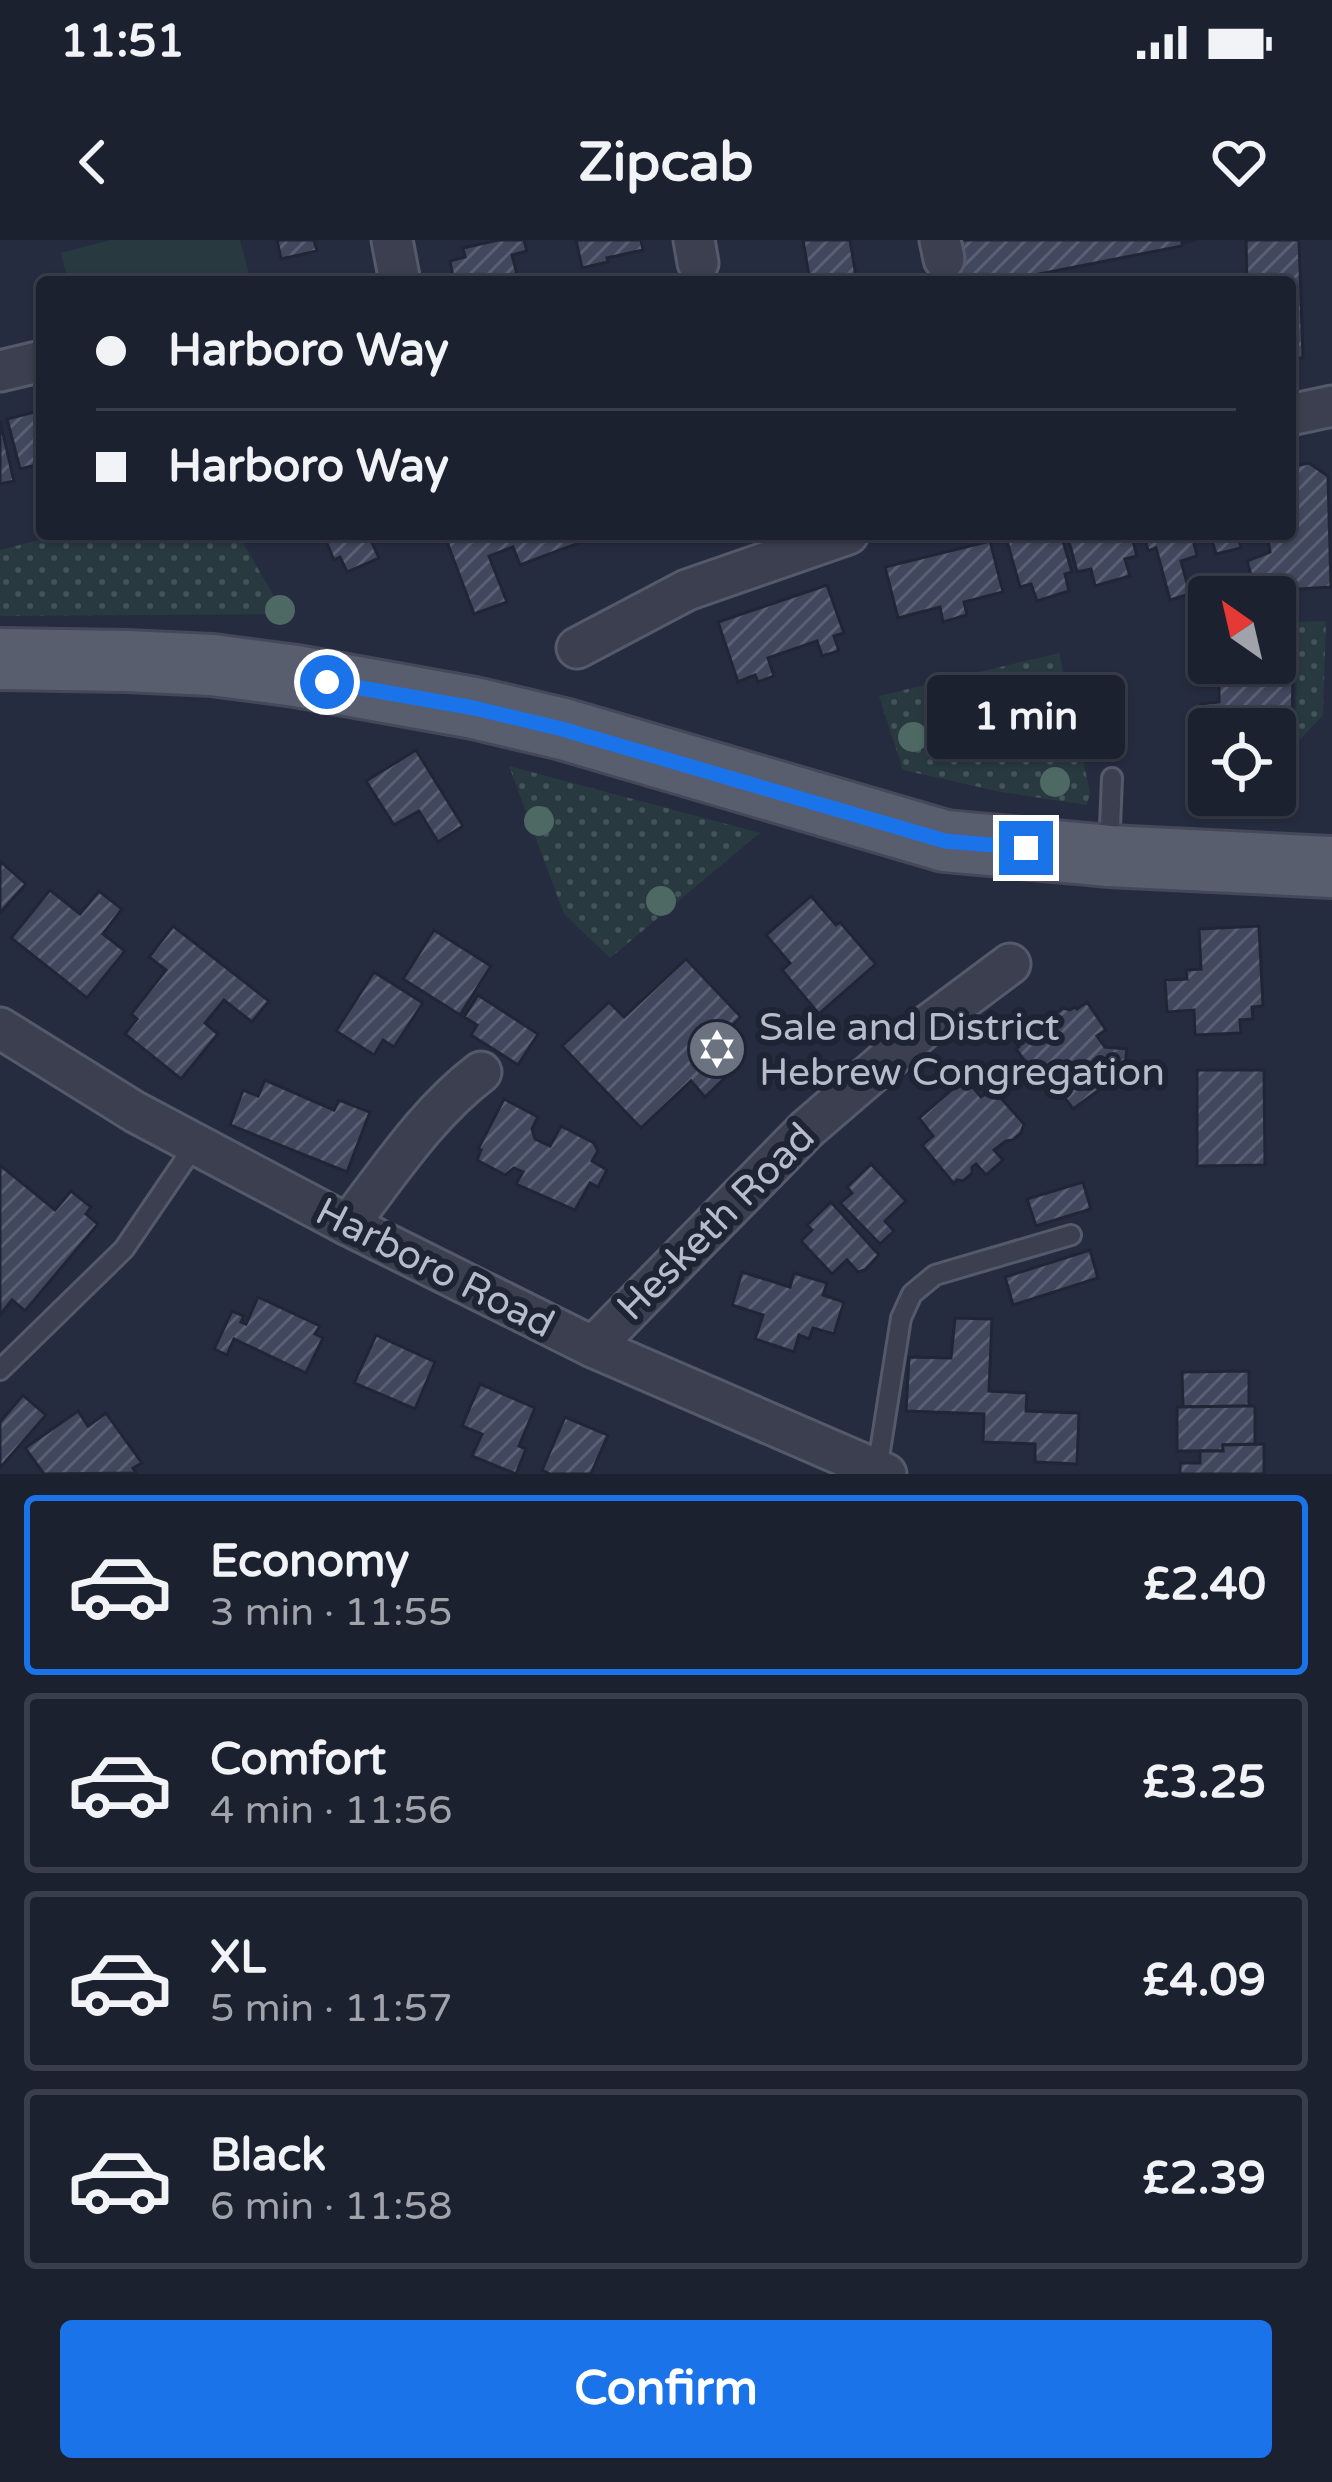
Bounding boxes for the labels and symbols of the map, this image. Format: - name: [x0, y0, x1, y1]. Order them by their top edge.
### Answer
- north arrow: [1188, 576, 1296, 684]
- route start: [300, 655, 354, 709]
- callout: 1 min: [927, 674, 1125, 758]
- route end: [999, 821, 1053, 875]
- place label: Sale and District Hebrew Congregation: [759, 1004, 1165, 1096]
- synagogue icon: Sale and District Hebrew Congregation: [686, 1018, 748, 1080]
- street label: Hesketh Road: [608, 1114, 824, 1330]
- street label: Harboro Road: [308, 1188, 562, 1348]

